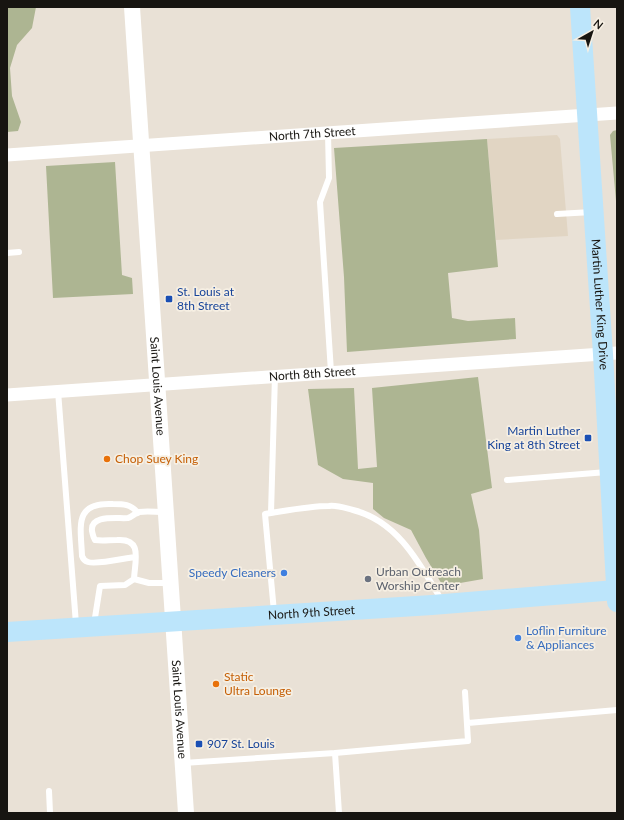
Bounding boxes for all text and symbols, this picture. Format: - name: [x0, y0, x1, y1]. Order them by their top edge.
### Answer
- north arrow: [572, 12, 612, 52]
- text: N: [591, 16, 606, 32]
- street label: North 7th Street: [268, 123, 357, 144]
- street label: Martin Luther King Drive: [588, 238, 612, 370]
- place label: St. Louis at 8th Street: [177, 284, 235, 313]
- marker: St. Louis at 8th Street: [164, 294, 174, 304]
- street label: Saint Louis Avenue: [147, 336, 169, 436]
- street label: North 8th Street: [268, 363, 357, 384]
- place label: Martin Luther King at 8th Street: [487, 423, 581, 452]
- marker: Martin Luther King at 8th Street: [583, 433, 593, 443]
- place label: Chop Suey King: [115, 451, 198, 466]
- marker: Chop Suey King: [102, 454, 112, 464]
- place label: Urban Outreach Worship Center: [376, 564, 461, 593]
- place label: Speedy Cleaners: [189, 565, 276, 580]
- marker: Speedy Cleaners: [279, 568, 289, 578]
- marker: Urban Outreach Worship Center: [363, 574, 373, 584]
- street label: North 9th Street: [267, 602, 356, 622]
- place label: Loflin Furniture & Appliances: [526, 623, 607, 652]
- marker: Loflin Furniture & Appliances: [513, 633, 523, 643]
- street label: Saint Louis Avenue: [169, 659, 190, 759]
- place label: Static Ultra Lounge: [224, 669, 292, 698]
- marker: Static Ultra Lounge: [211, 679, 221, 689]
- place label: 907 St. Louis: [207, 736, 275, 751]
- marker: 907 St. Louis: [194, 739, 204, 749]

